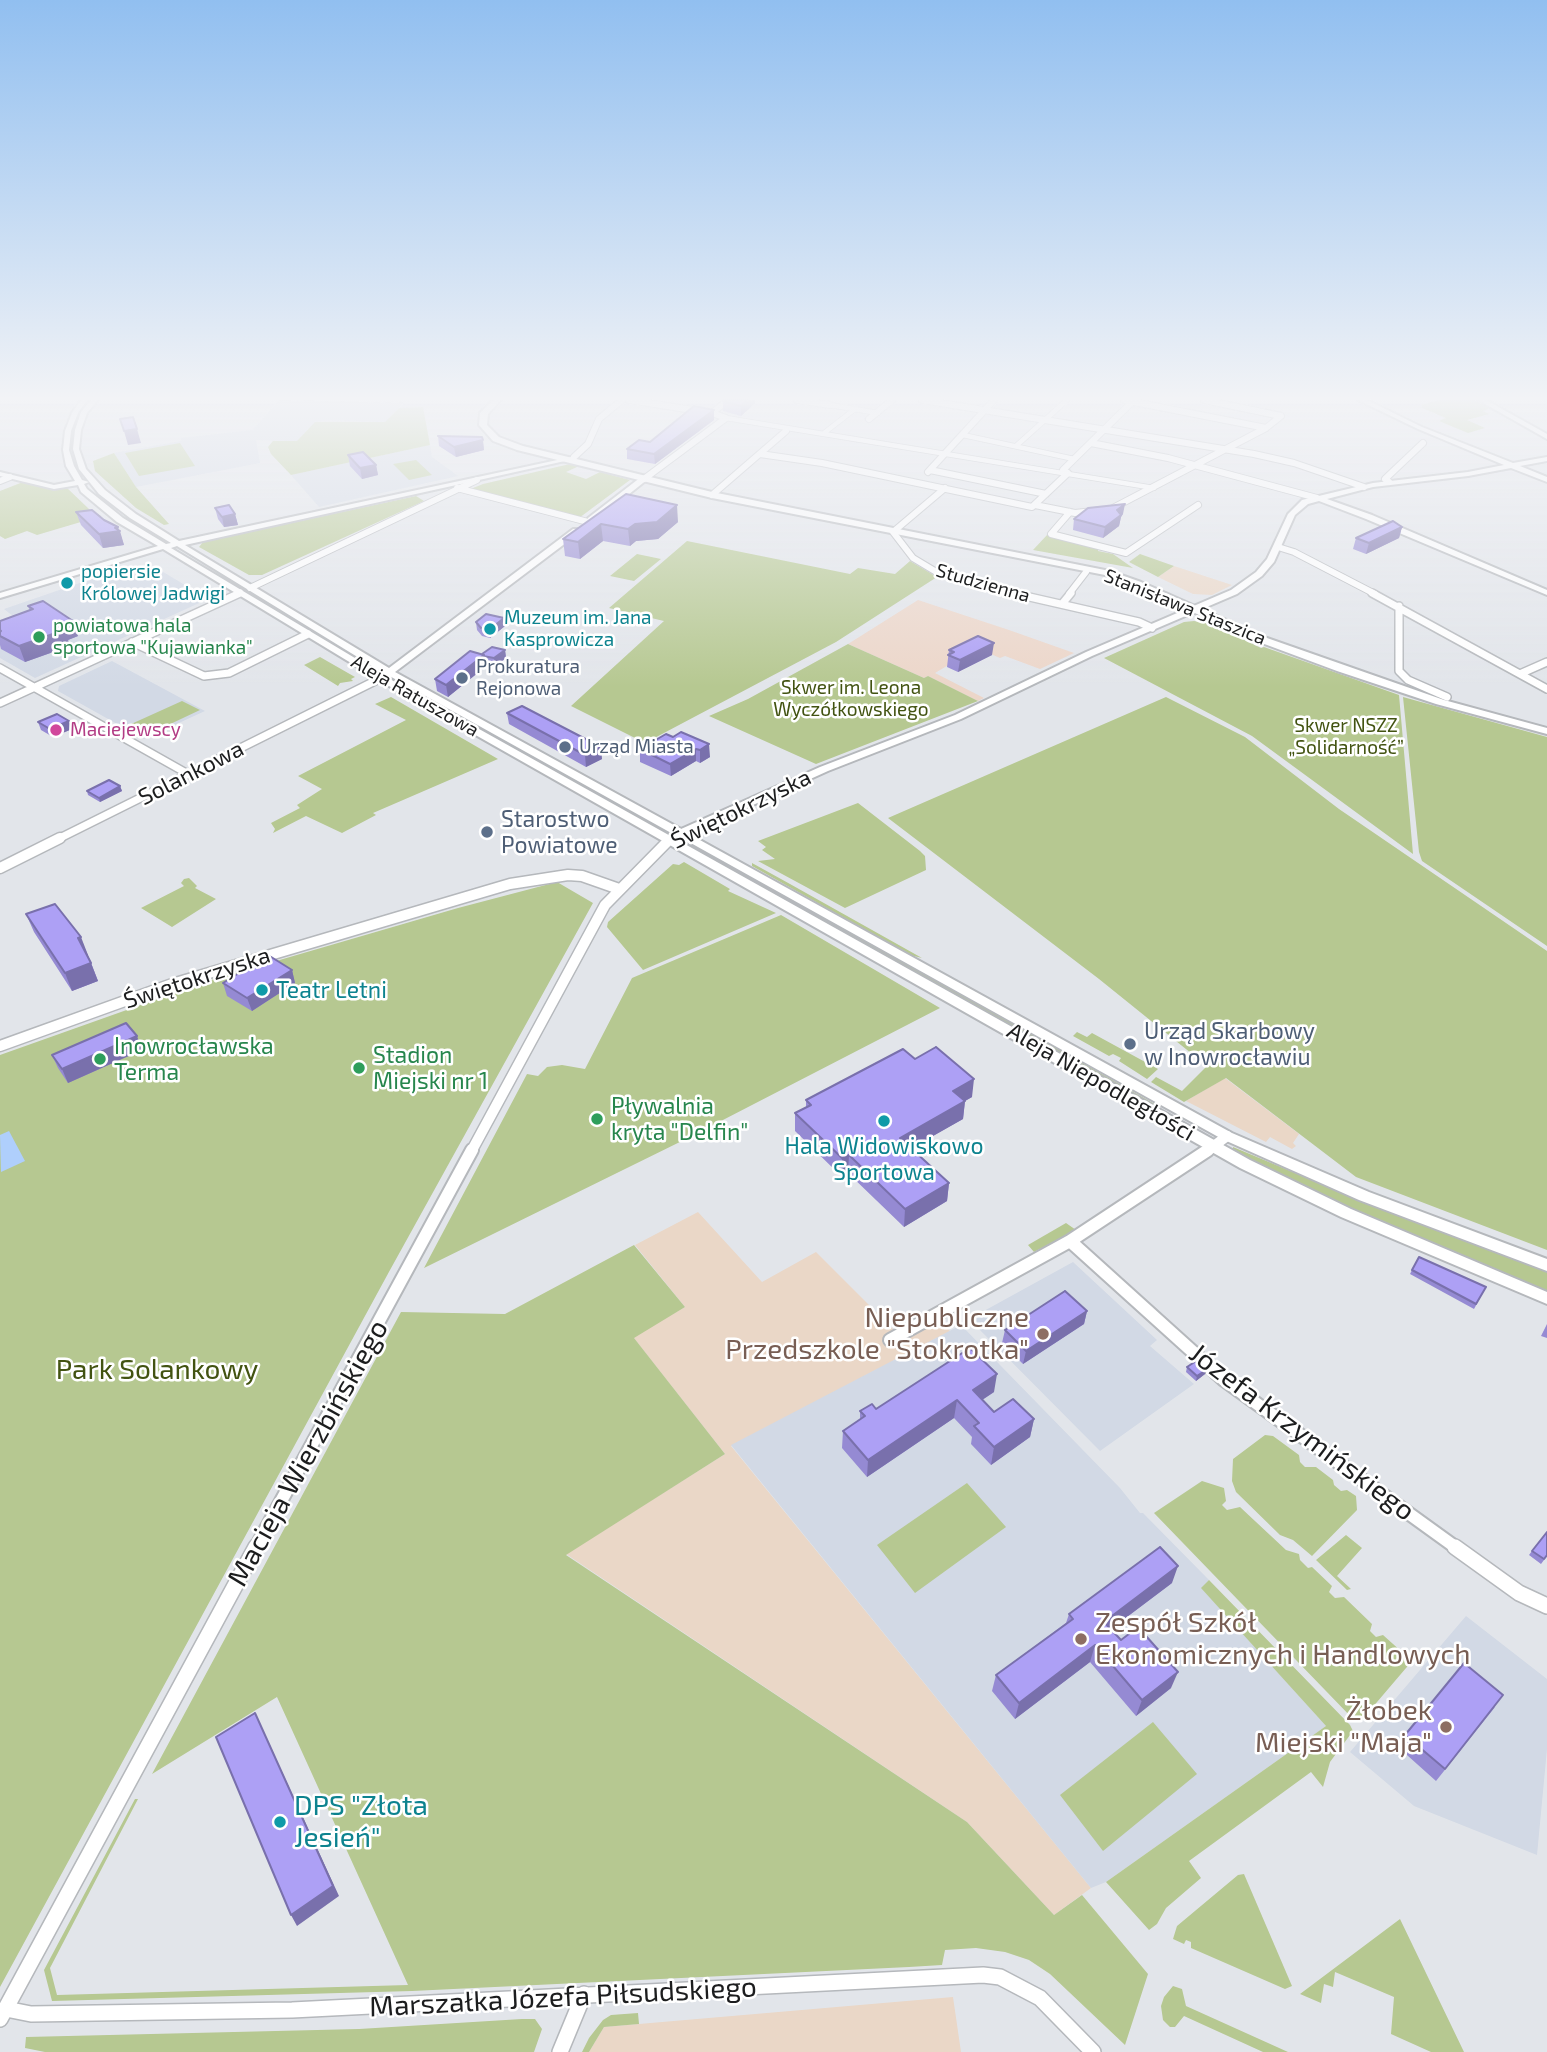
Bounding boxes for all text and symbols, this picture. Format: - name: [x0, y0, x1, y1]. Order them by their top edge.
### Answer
- street label: Studzienna: [933, 559, 1033, 607]
- place label: popiersie Królowej Jadwigi: [81, 561, 225, 605]
- street label: Stanisława Staszica: [1101, 564, 1269, 650]
- marker: popiersie Królowej Jadwigi: [59, 575, 75, 591]
- place label: Muzeum im. Jana Kasprowicza: [504, 607, 651, 651]
- place label: powiatowa hala sportowa "Kujawianka": [53, 615, 253, 659]
- marker: Muzeum im. Jana Kasprowicza: [482, 621, 498, 637]
- marker: powiatowa hala sportowa "Kujawianka": [31, 629, 47, 645]
- street label: Aleja Ratuszowa: [347, 650, 483, 742]
- place label: Prokuratura Rejonowa: [476, 656, 580, 700]
- marker: Prokuratura Rejonowa: [454, 670, 470, 686]
- park label: Skwer im. Leona Wyczółkowskiego: [773, 677, 929, 721]
- park label: Skwer NSZZ „Solidarność”: [1288, 715, 1404, 759]
- place label: Maciejewscy: [70, 719, 181, 741]
- marker: Maciejewscy: [48, 722, 64, 738]
- street label: Solankowa: [134, 735, 248, 811]
- place label: Urząd Miasta: [579, 736, 694, 758]
- marker: Urząd Miasta: [557, 739, 573, 755]
- street label: Świętokrzyska: [666, 763, 816, 855]
- place label: Starostwo Powiatowe: [501, 805, 618, 859]
- marker: Starostwo Powiatowe: [479, 824, 495, 840]
- street label: Świętokrzyska: [120, 941, 274, 1015]
- place label: Teatr Letni: [276, 976, 387, 1004]
- marker: Teatr Letni: [254, 982, 270, 998]
- street label: Aleja Niepodległości: [1002, 1017, 1200, 1147]
- place label: Urząd Skarbowy w Inowrocławiu: [1144, 1017, 1315, 1071]
- place label: Inowrocławska Terma: [114, 1032, 274, 1086]
- marker: Urząd Skarbowy w Inowrocławiu: [1122, 1036, 1138, 1052]
- place label: Stadion Miejski nr 1: [373, 1041, 488, 1095]
- marker: Inowrocławska Terma: [92, 1051, 108, 1067]
- marker: Stadion Miejski nr 1: [351, 1060, 367, 1076]
- place label: Pływalnia kryta "Delfin": [611, 1092, 748, 1146]
- marker: Pływalnia kryta "Delfin": [589, 1111, 605, 1127]
- marker: Hala Widowiskowo Sportowa: [876, 1113, 892, 1129]
- place label: Hala Widowiskowo Sportowa: [785, 1132, 983, 1186]
- place label: Niepubliczne Przedszkole "Stokrotka": [725, 1301, 1029, 1367]
- street label: Macieja Wierzbińskiego: [221, 1314, 395, 1592]
- marker: Niepubliczne Przedszkole "Stokrotka": [1035, 1326, 1051, 1342]
- street label: Józefa Krzymińskiego: [1183, 1336, 1421, 1528]
- park label: Park Solankowy: [56, 1353, 258, 1387]
- place label: Zespół Szkół Ekonomicznych i Handlowych: [1095, 1606, 1471, 1672]
- marker: Zespół Szkół Ekonomicznych i Handlowych: [1073, 1631, 1089, 1647]
- place label: Żłobek Miejski "Maja": [1255, 1694, 1432, 1760]
- marker: Żłobek Miejski "Maja": [1438, 1719, 1454, 1735]
- place label: DPS "Złota Jesień": [294, 1789, 428, 1855]
- marker: DPS "Złota Jesień": [272, 1814, 288, 1830]
- street label: Marszałka Józefa Piłsudskiego: [369, 1970, 757, 2024]

